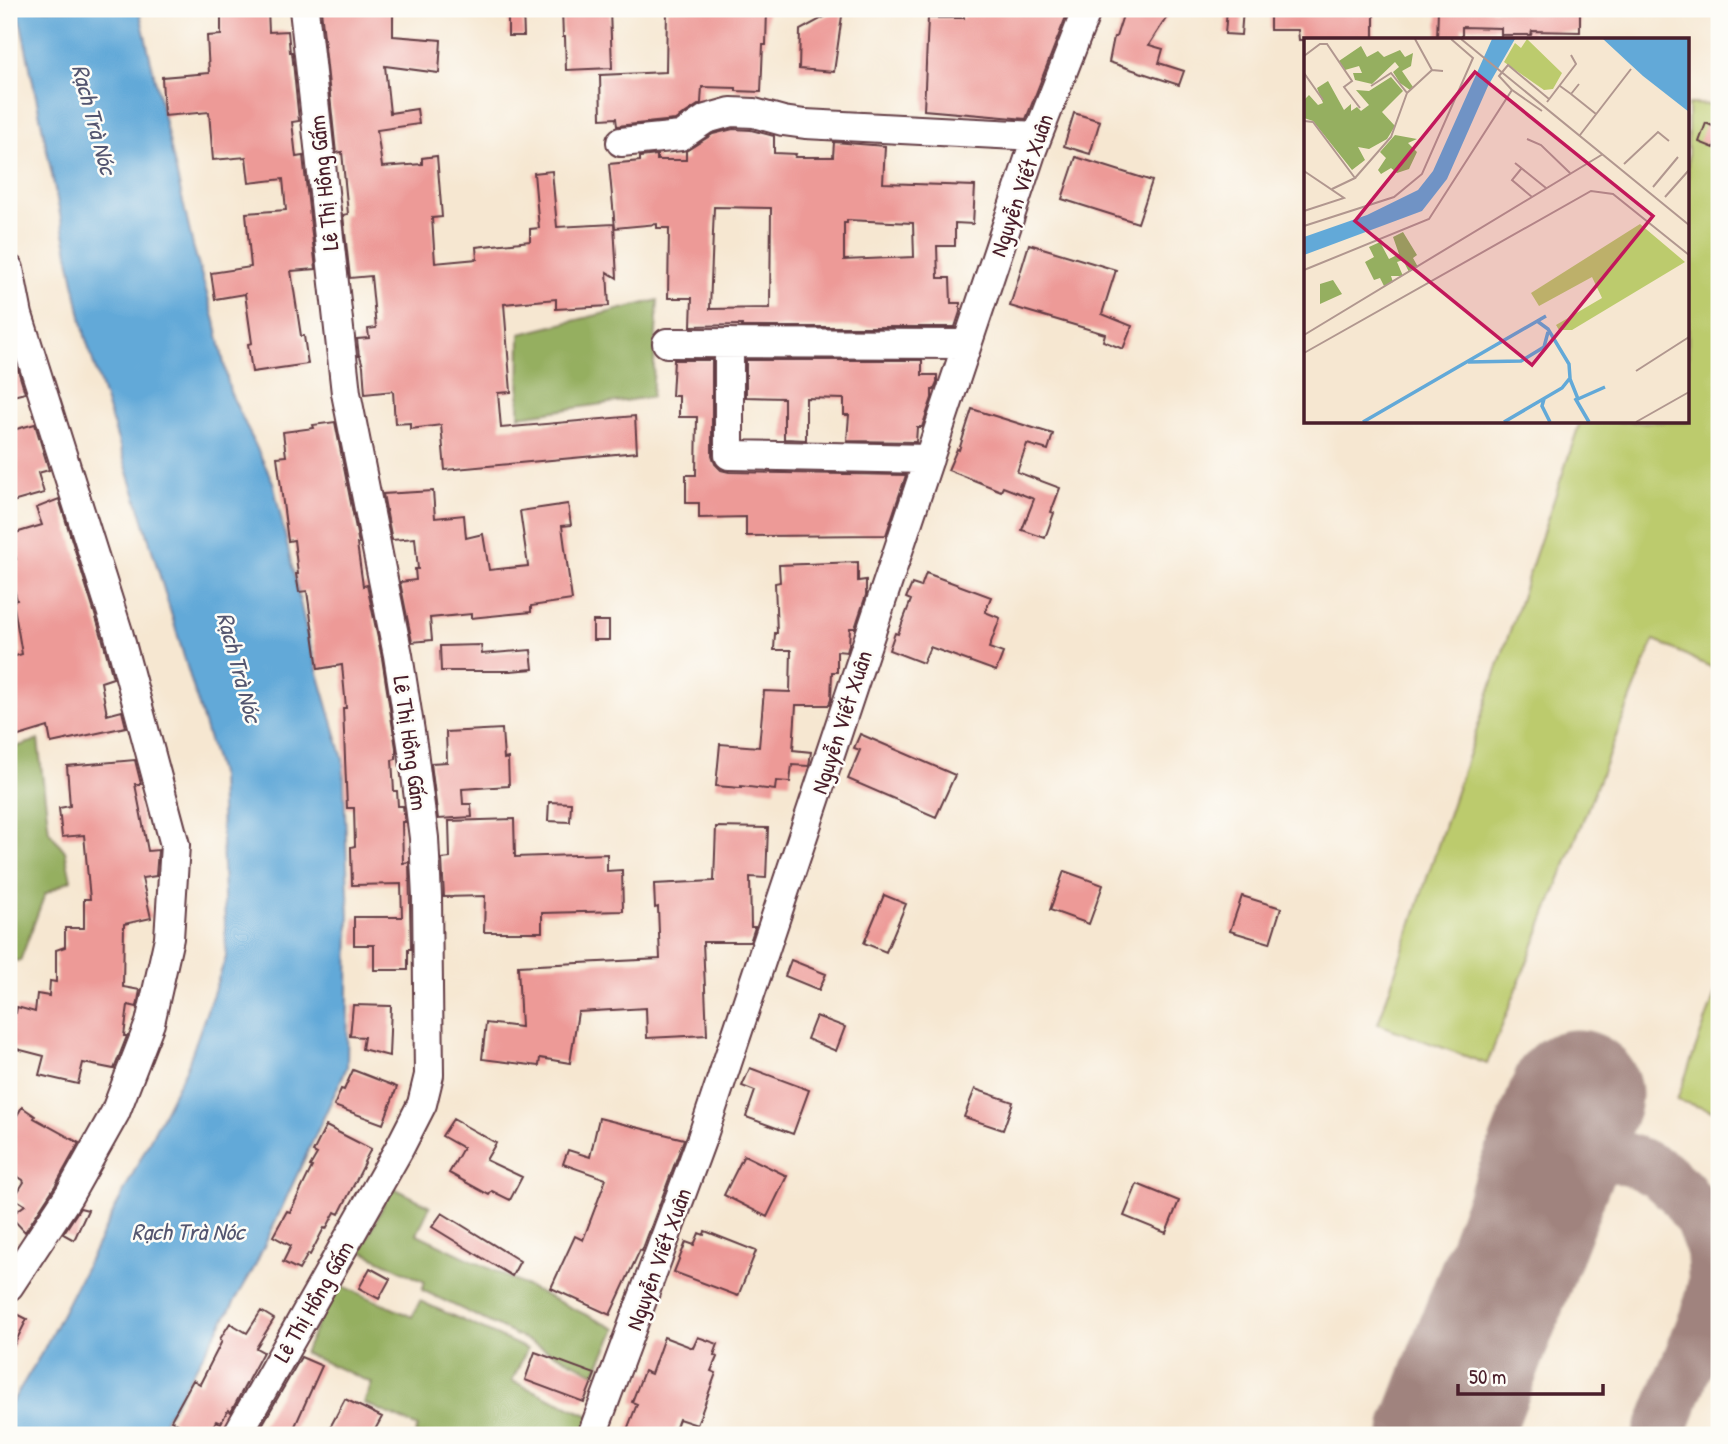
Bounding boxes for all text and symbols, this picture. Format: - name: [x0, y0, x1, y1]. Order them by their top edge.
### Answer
- inset map: [1304, 38, 1690, 424]
- water label: Rạch Trà Nóc: [65, 61, 126, 180]
- street label: Nguyễn Viết Xuân: [982, 109, 1060, 261]
- street label: Lê Thị Hồng Gấm: [301, 114, 345, 252]
- water label: Rạch Trà Nóc: [210, 609, 271, 728]
- street label: Nguyễn Viết Xuân: [803, 646, 879, 798]
- street label: Lê Thị Hồng Gấm: [386, 674, 436, 812]
- street label: Nguyễn Viết Xuân: [618, 1184, 698, 1334]
- water label: Rạch Trà Nóc: [132, 1215, 247, 1247]
- street label: Lê Thị Hồng Gấm: [266, 1235, 360, 1367]
- scale bar: [1458, 1353, 1604, 1397]
- text: 50 m: [1469, 1362, 1506, 1391]

